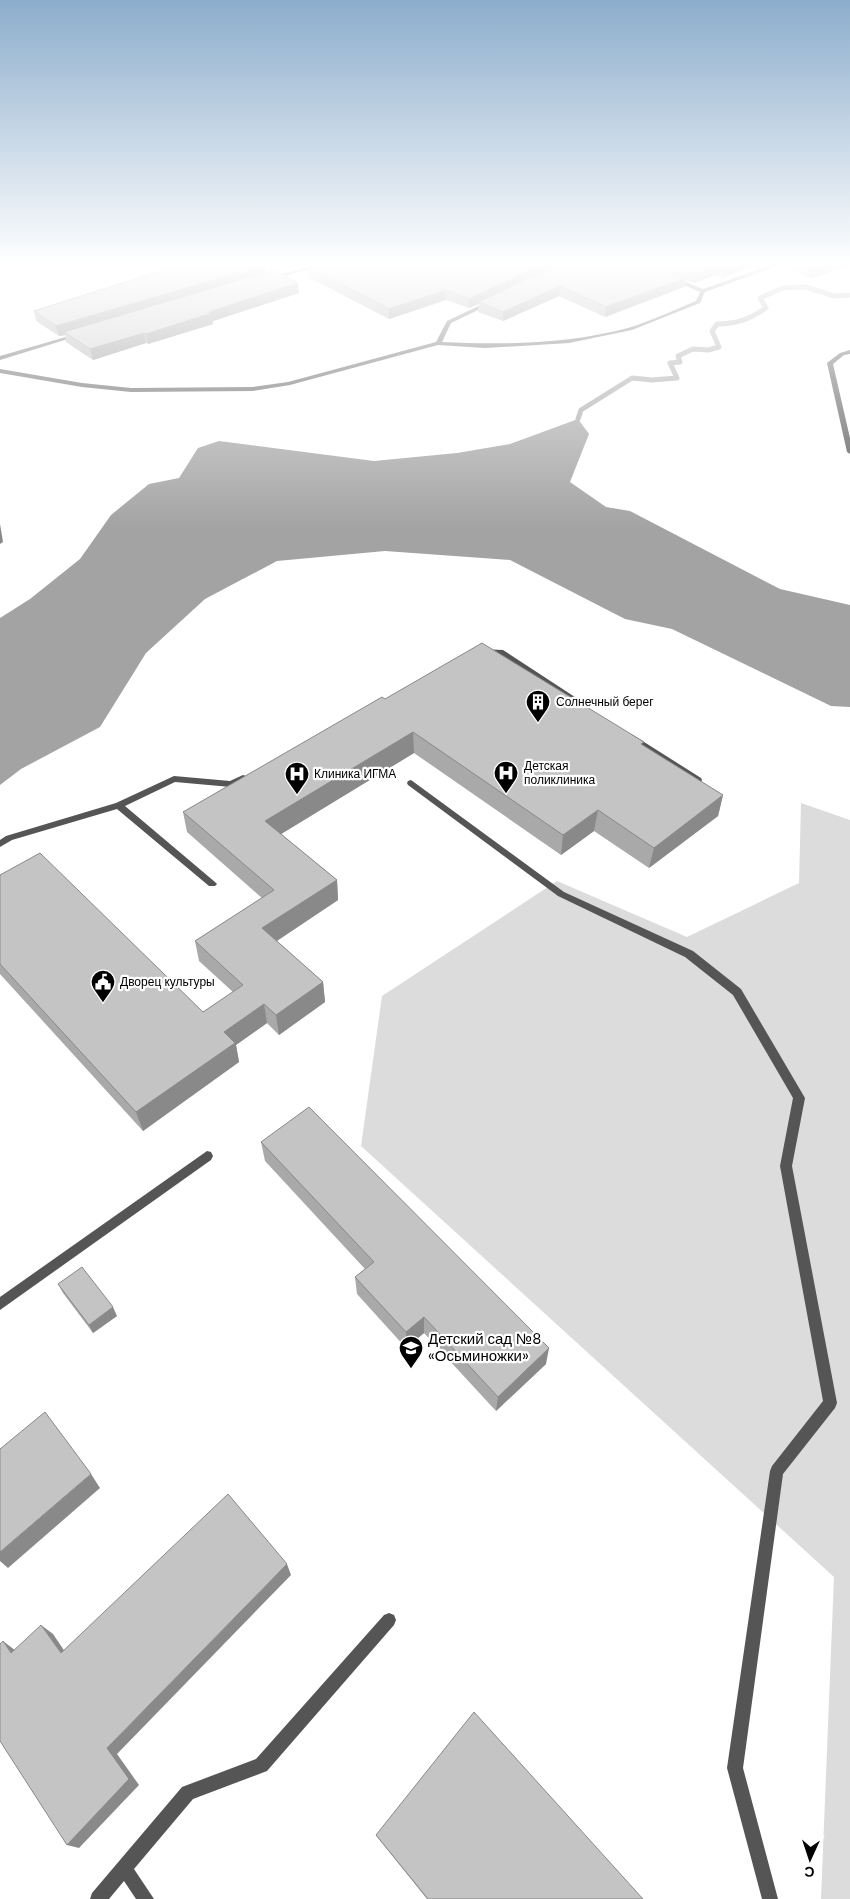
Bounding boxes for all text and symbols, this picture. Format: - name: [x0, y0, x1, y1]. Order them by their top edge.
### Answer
- building icon: Солнечный берег: [525, 689, 551, 723]
- place label: Солнечный берег: [556, 694, 654, 710]
- place label: Детская поликлиника: [524, 758, 596, 788]
- hospital icon: Детская поликлиника: [493, 760, 519, 794]
- hospital icon: Клиника ИГМА: [284, 761, 310, 795]
- place label: Клиника ИГМА: [314, 766, 396, 782]
- public building icon: Дворец культуры: [90, 969, 116, 1003]
- place label: Дворец культуры: [120, 974, 215, 990]
- place label: Детский сад №8 «Осьминожки»: [428, 1329, 541, 1366]
- school or university icon: Детский сад №8 «Осьминожки»: [398, 1335, 424, 1369]
- north arrow: [785, 1834, 835, 1884]
- text: С: [804, 1863, 815, 1881]

